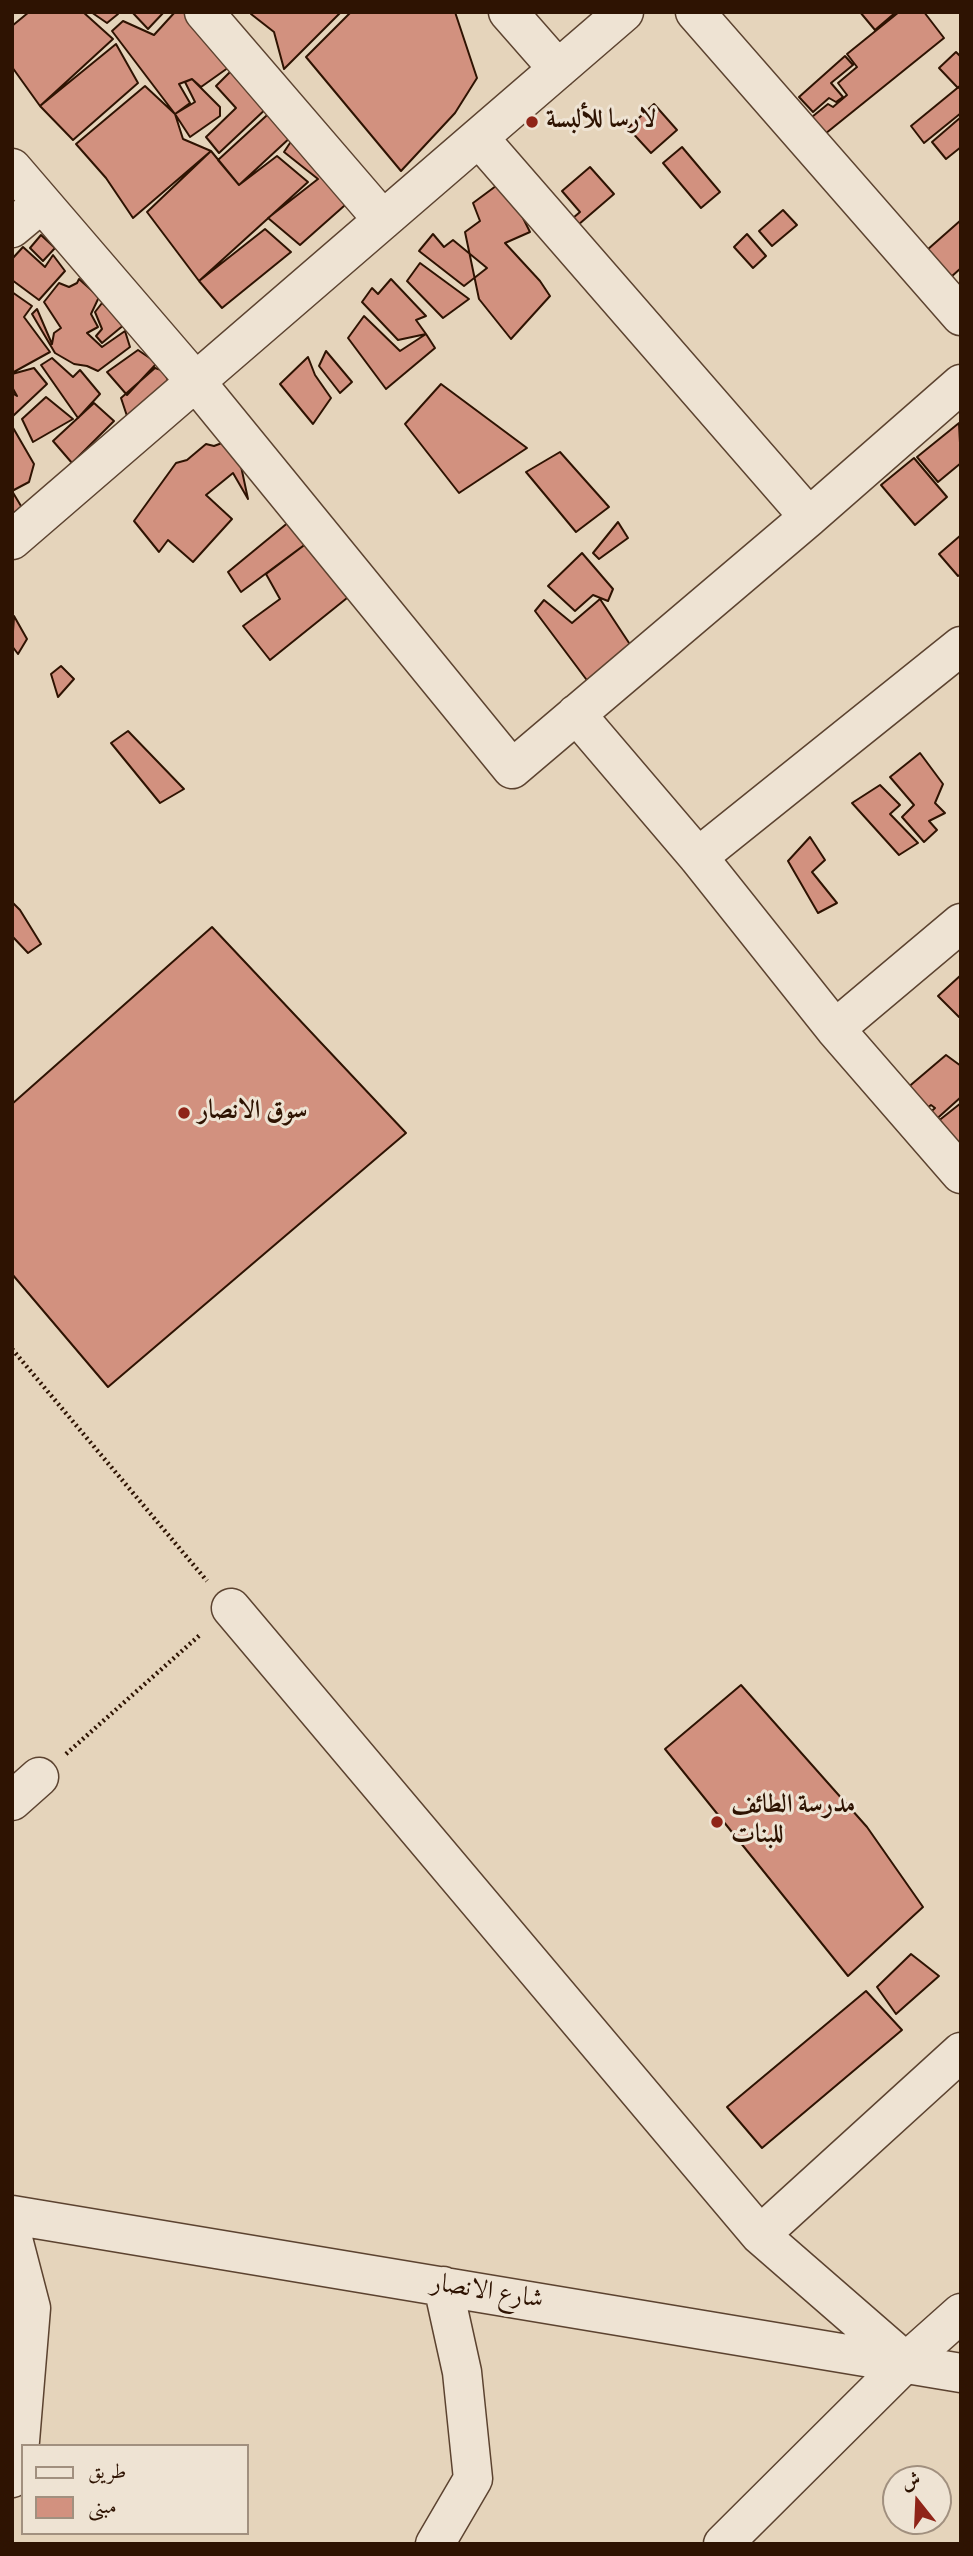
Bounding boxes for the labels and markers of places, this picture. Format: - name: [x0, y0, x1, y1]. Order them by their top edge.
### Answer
- place label: لارسا للألبسة: [546, 106, 656, 138]
- marker: لارسا للألبسة: [524, 114, 540, 130]
- place label: سوق الانصار: [198, 1097, 308, 1129]
- marker: سوق الانصار: [176, 1105, 192, 1121]
- place label: مدرسة الطائف للبنات: [731, 1791, 855, 1853]
- marker: مدرسة الطائف للبنات: [709, 1814, 725, 1830]

